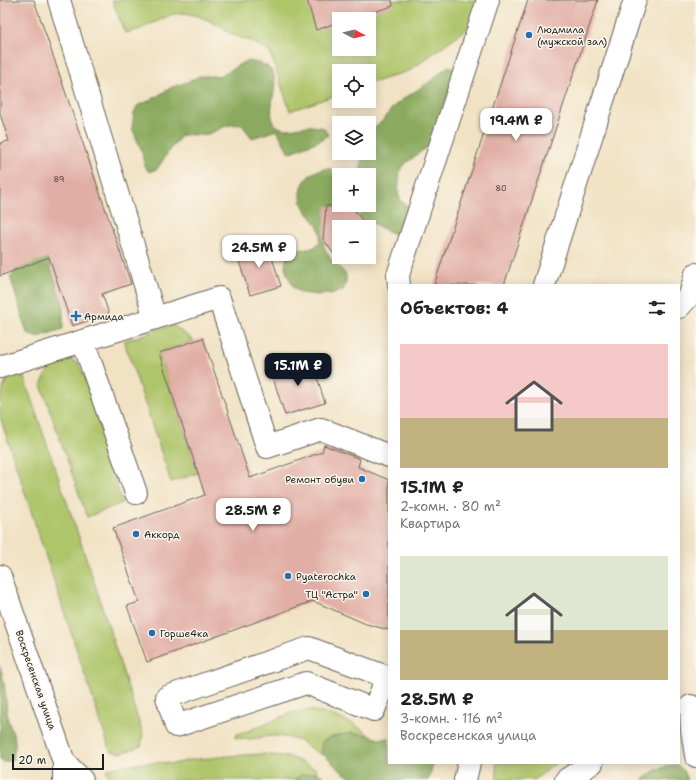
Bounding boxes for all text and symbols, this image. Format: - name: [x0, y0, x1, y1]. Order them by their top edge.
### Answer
- north arrow: [332, 12, 376, 56]
- map controls: [332, 12, 376, 264]
- place label: Людмила (мужской зал): [537, 23, 607, 48]
- marker: Людмила (мужской зал): [524, 30, 534, 40]
- button: locate: [332, 64, 376, 108]
- pin: 19.4M ₽: [479, 108, 553, 142]
- text: 19.4M ₽: [489, 112, 543, 129]
- button: layers: [332, 116, 376, 160]
- button: +: [332, 168, 376, 212]
- house number: 89: [54, 174, 64, 185]
- house number: 80: [495, 183, 507, 194]
- button: −: [332, 220, 376, 264]
- pin: 24.5M ₽: [222, 235, 296, 269]
- text: 24.5M ₽: [231, 239, 287, 256]
- text: Объектов: 4: [400, 297, 509, 319]
- icon: filters: [646, 297, 668, 319]
- place label: Армида: [84, 310, 125, 323]
- marker: Армида: [71, 311, 81, 321]
- pin: 15.1M ₽: [261, 353, 335, 387]
- text: 15.1M ₽: [274, 357, 322, 374]
- icon: home: [498, 370, 570, 442]
- place label: Ремонт обуви: [285, 473, 354, 486]
- marker: Ремонт обуви: [357, 474, 367, 484]
- text: 15.1M ₽: [400, 476, 464, 498]
- pin: 28.5M ₽: [216, 498, 290, 532]
- text: 2-комн. · 80 m²: [400, 498, 501, 515]
- text: 28.5M ₽: [225, 502, 281, 519]
- text: Квартира: [400, 515, 460, 532]
- place label: Аккорд: [144, 528, 180, 541]
- marker: Аккорд: [131, 529, 141, 539]
- place label: Pyaterochka: [296, 570, 357, 583]
- marker: Pyaterochka: [283, 571, 293, 581]
- icon: home: [498, 582, 570, 654]
- place label: ТЦ "Астра": [305, 588, 358, 601]
- marker: ТЦ "Астра": [361, 589, 371, 599]
- place label: Горше4ка: [160, 627, 209, 640]
- street label: Воскресенская улица: [13, 628, 59, 732]
- marker: Горше4ка: [147, 628, 157, 638]
- text: 28.5M ₽: [400, 688, 474, 710]
- text: 3-комн. · 116 m²: [400, 710, 503, 727]
- text: Воскресенская улица: [400, 727, 536, 744]
- scale bar: [12, 752, 104, 771]
- text: 20 m: [18, 753, 46, 768]

